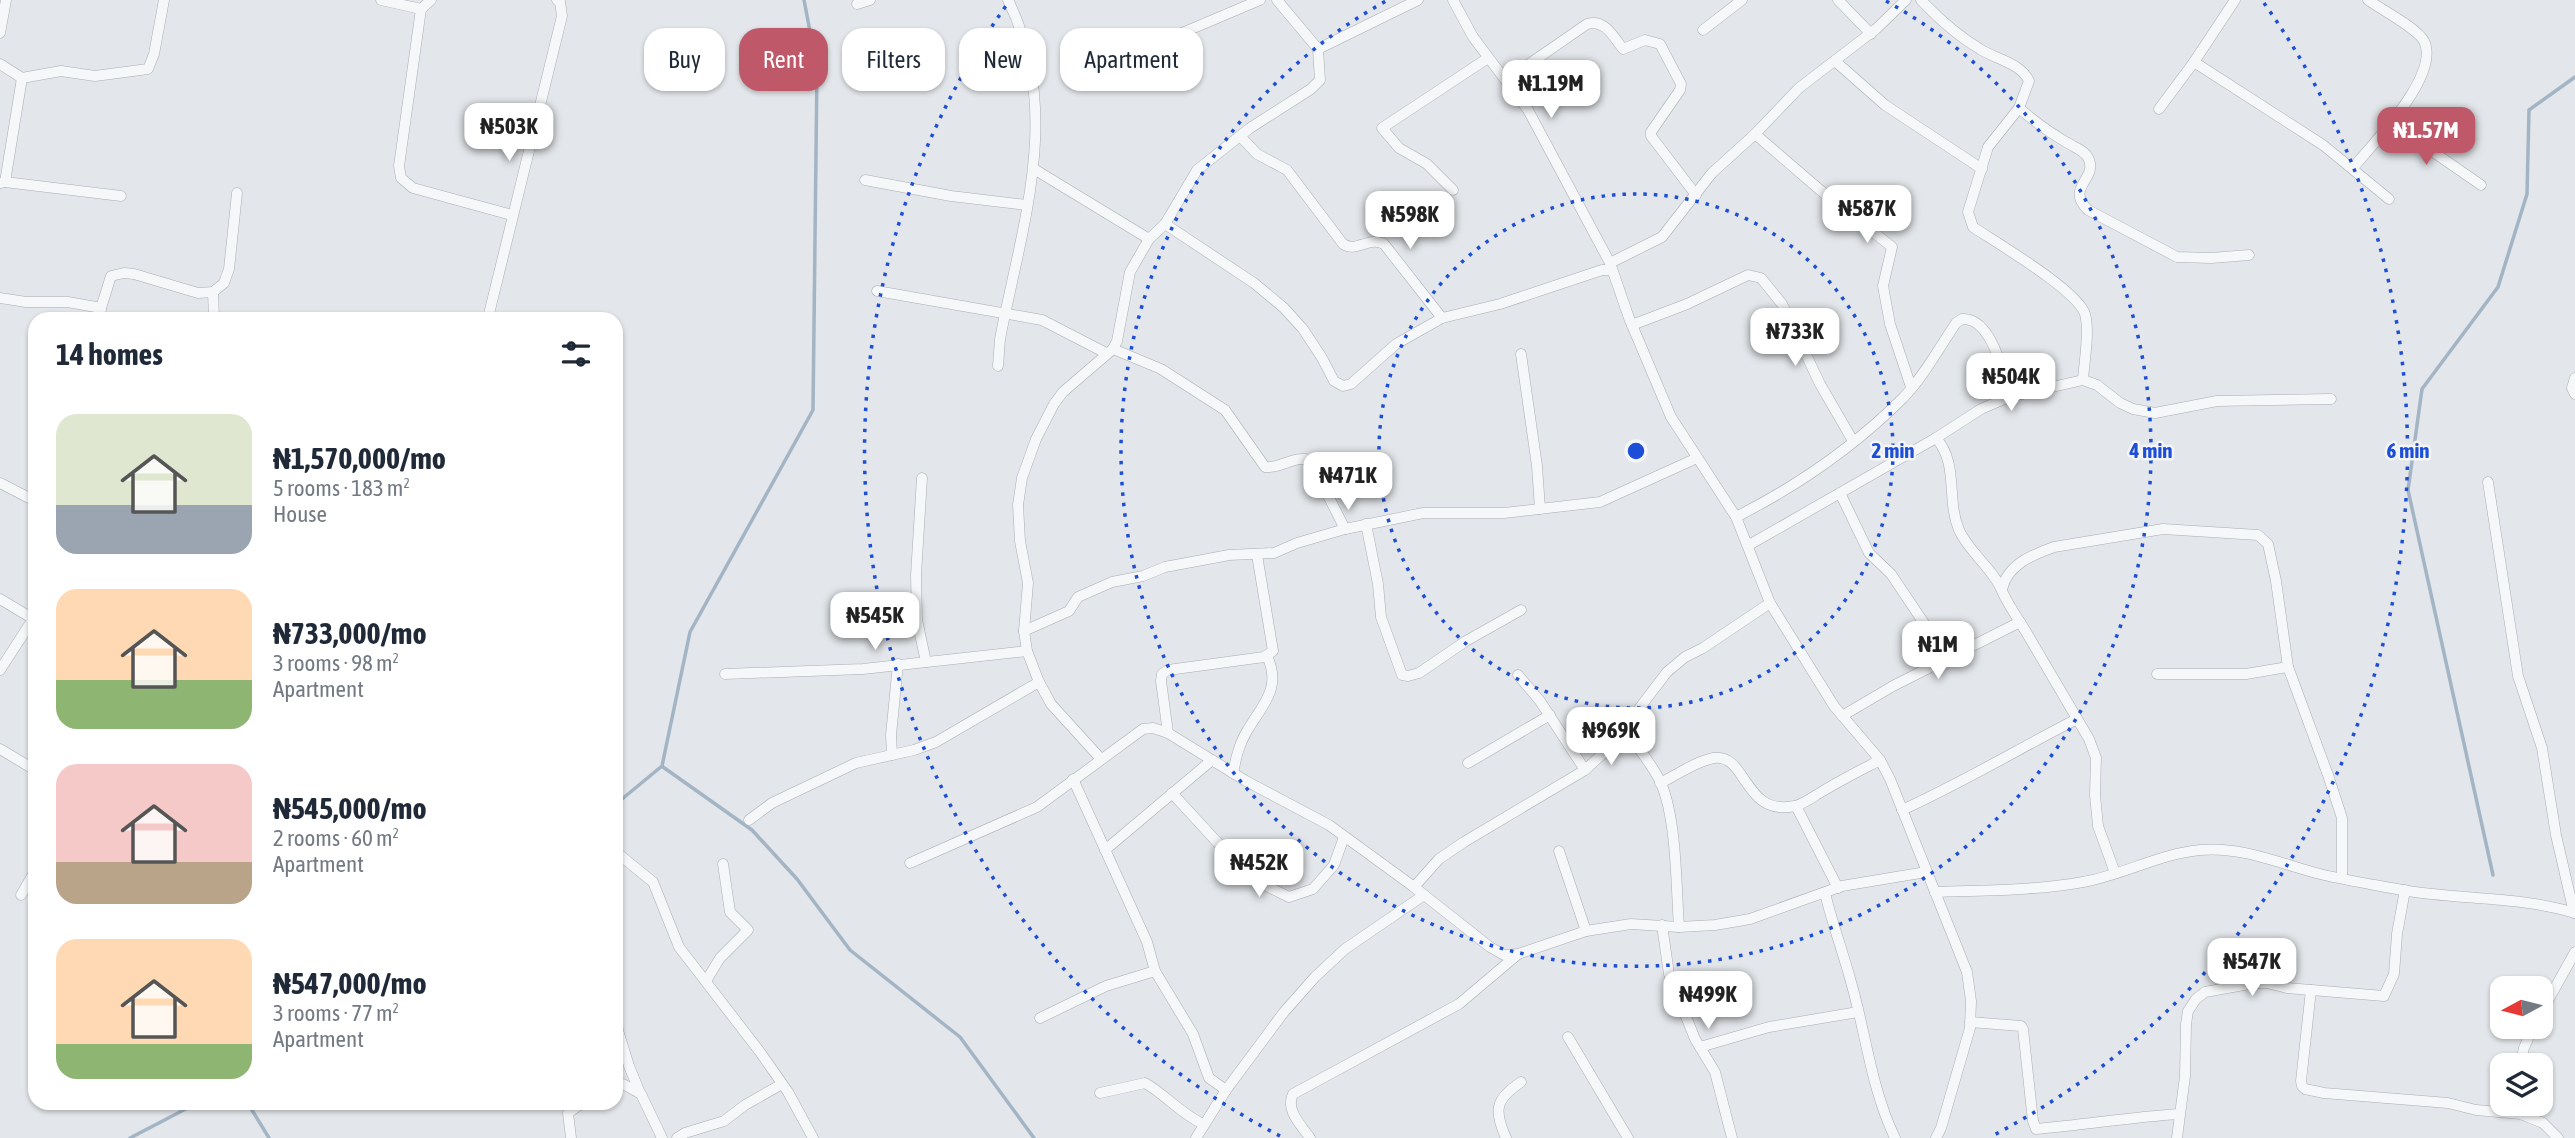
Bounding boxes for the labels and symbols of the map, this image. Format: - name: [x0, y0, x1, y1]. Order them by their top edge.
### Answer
- pin: ₦1.19M: [1494, 60, 1608, 120]
- pin: ₦503K: [460, 104, 558, 163]
- pin: ₦1.57M: [2369, 108, 2483, 167]
- pin: ₦587K: [1818, 186, 1916, 245]
- pin: ₦598K: [1361, 191, 1459, 251]
- pin: ₦733K: [1746, 308, 1844, 368]
- pin: ₦504K: [1962, 354, 2060, 413]
- text: 2 min: [1872, 438, 1914, 462]
- text: 4 min: [2129, 438, 2172, 462]
- text: 6 min: [2387, 438, 2429, 462]
- centre of rings: [1624, 439, 1648, 463]
- pin: ₦471K: [1299, 452, 1397, 512]
- pin: ₦545K: [826, 592, 924, 652]
- pin: ₦1M: [1904, 622, 1972, 681]
- pin: ₦969K: [1562, 708, 1660, 767]
- pin: ₦452K: [1210, 839, 1308, 899]
- pin: ₦547K: [2203, 939, 2301, 998]
- pin: ₦499K: [1659, 972, 1757, 1031]
- north arrow: [2490, 976, 2553, 1040]

